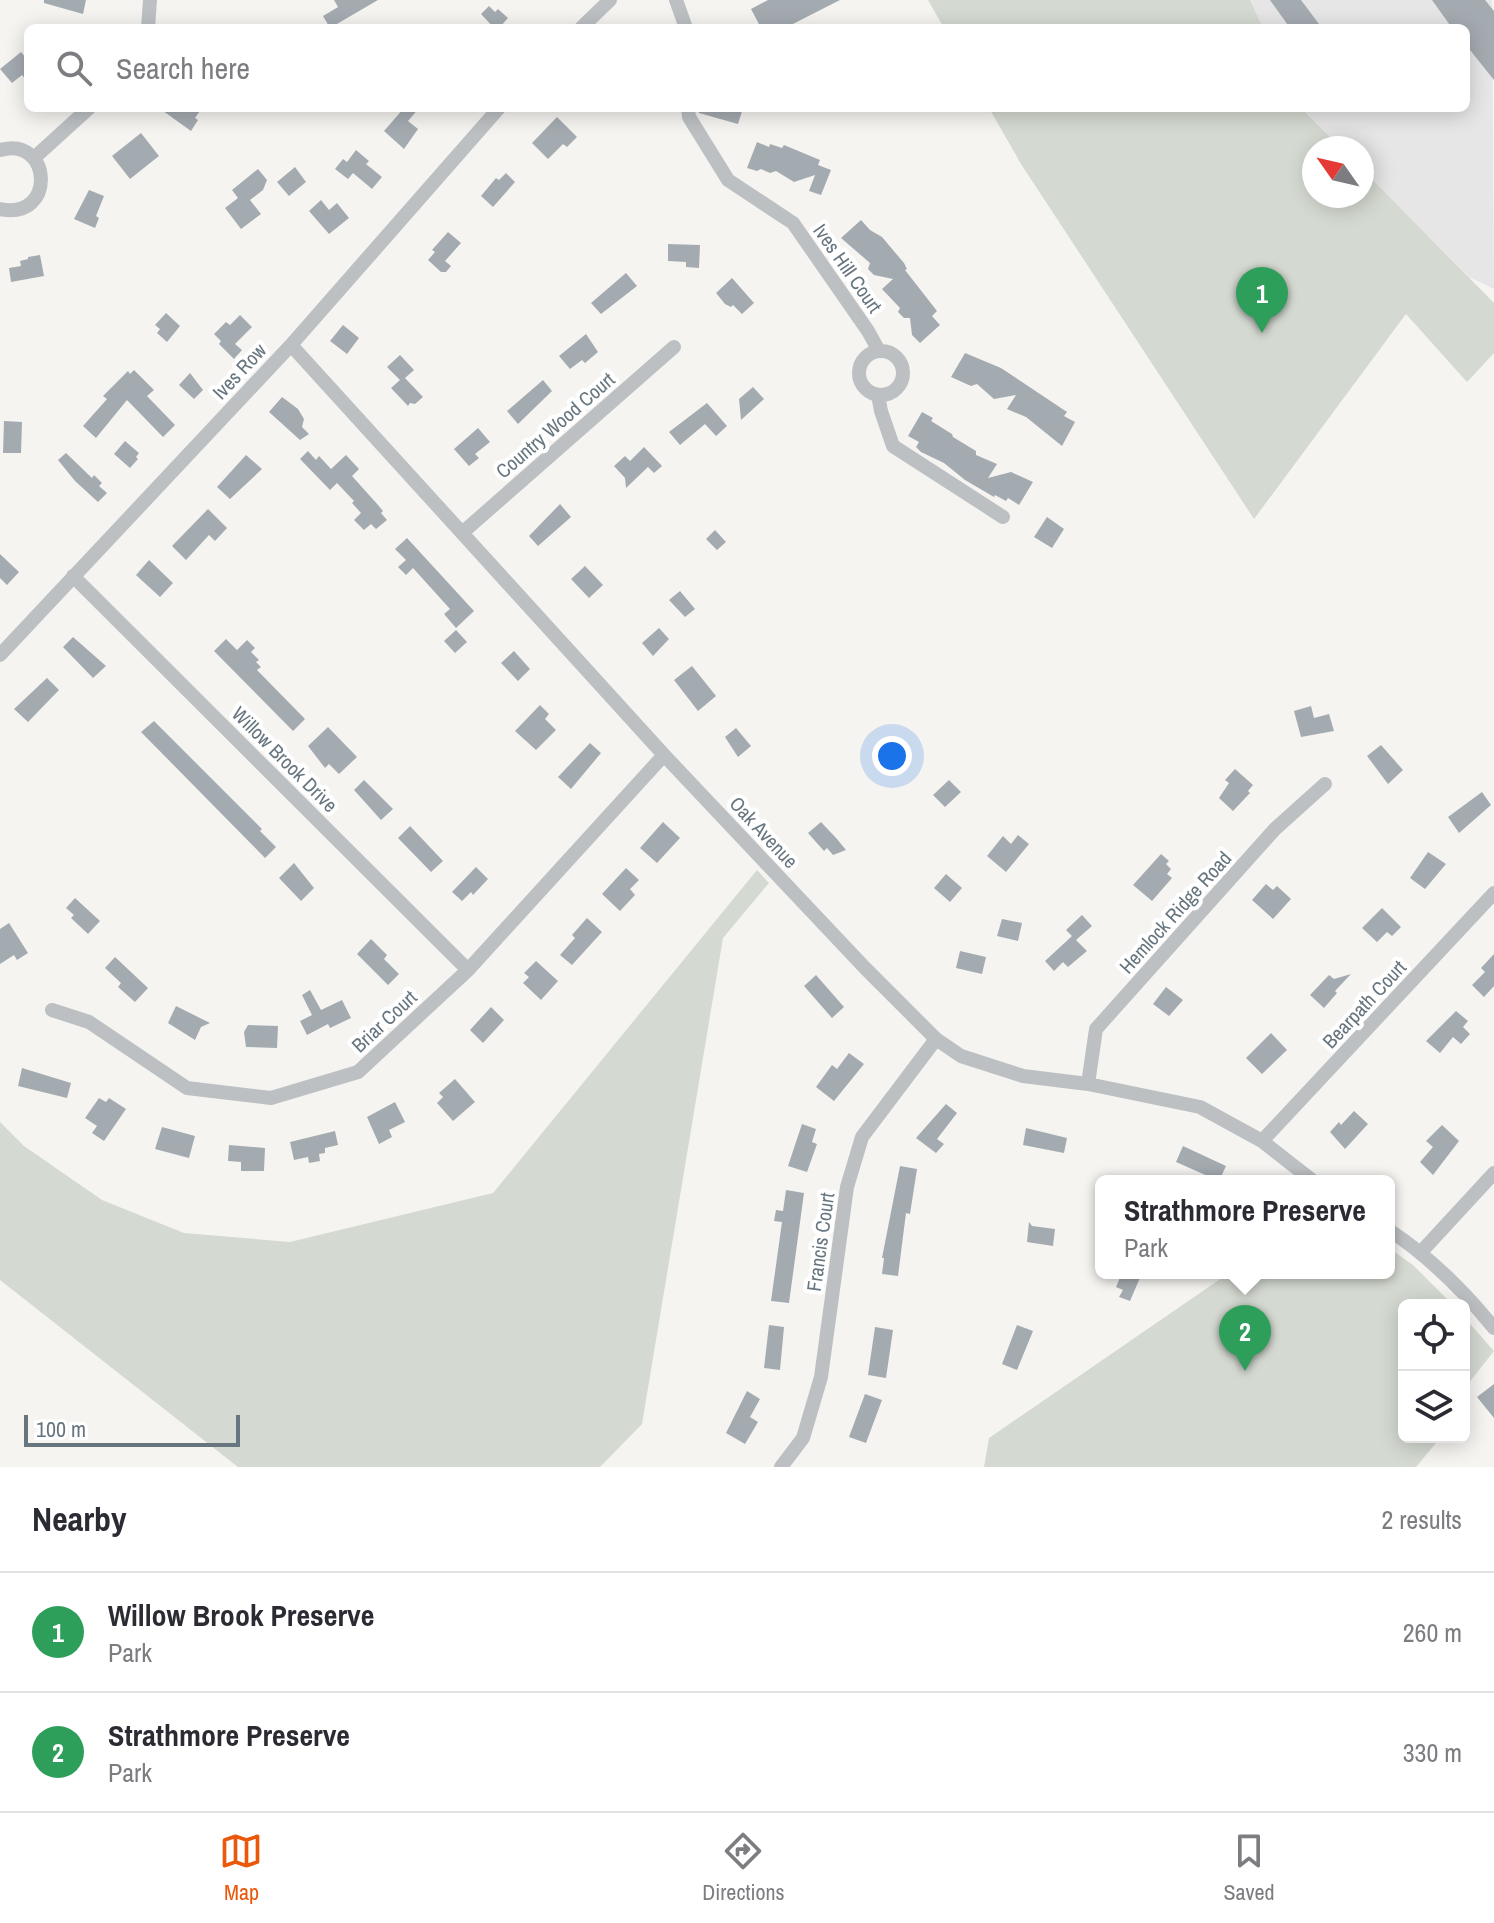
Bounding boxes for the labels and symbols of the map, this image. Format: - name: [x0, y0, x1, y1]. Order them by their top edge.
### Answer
- north arrow: [1302, 136, 1374, 208]
- street label: Ives Hill Court: [807, 218, 889, 318]
- pin: 1: [1236, 267, 1288, 333]
- street label: Ives Row: [206, 337, 272, 405]
- street label: Country Wood Court: [490, 366, 620, 484]
- street label: Willow Brook Drive: [226, 700, 344, 818]
- your location: [872, 736, 912, 776]
- street label: Oak Avenue: [724, 790, 804, 874]
- street label: Hemlock Ridge Road: [1113, 845, 1237, 979]
- street label: Bearpath Court: [1316, 954, 1412, 1054]
- street label: Briar Court: [345, 983, 423, 1058]
- street label: Francis Court: [800, 1191, 840, 1293]
- pin: 2: [1219, 1305, 1271, 1371]
- scale bar: [24, 1411, 240, 1447]

